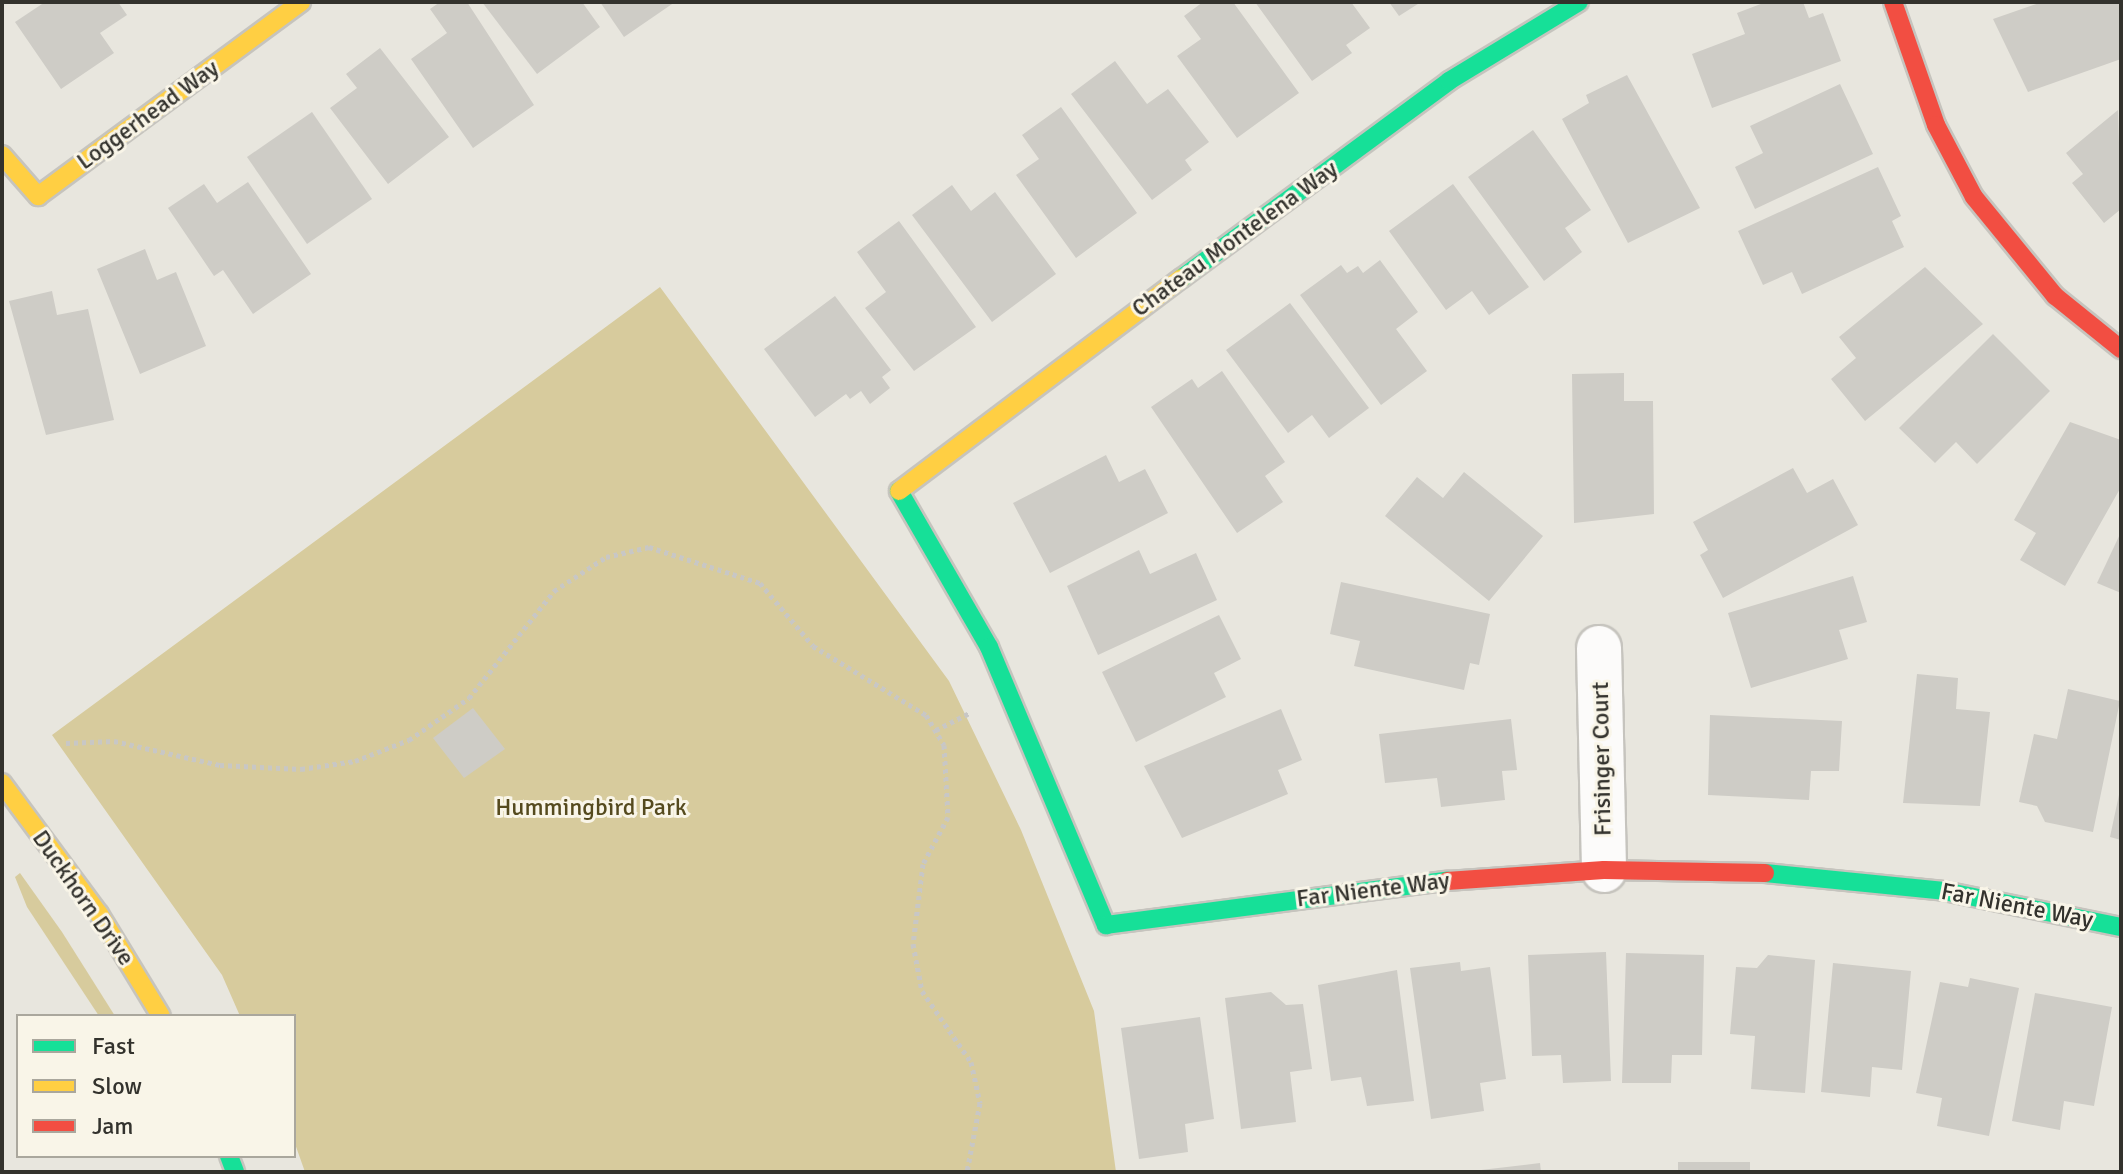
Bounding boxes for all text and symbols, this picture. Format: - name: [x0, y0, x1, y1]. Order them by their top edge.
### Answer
- street label: Loggerhead Way: [71, 54, 225, 176]
- street label: Chateau Montelena Way: [1126, 155, 1344, 323]
- street label: Frisinger Court: [1586, 682, 1618, 836]
- park label: Hummingbird Park: [495, 794, 687, 822]
- street label: Duckhorn Drive: [26, 825, 140, 971]
- street label: Far Niente Way: [1295, 866, 1451, 914]
- street label: Far Niente Way: [1939, 877, 2095, 935]
- legend: [16, 1014, 296, 1158]
- text: Fast: [92, 1031, 135, 1061]
- text: Slow: [92, 1071, 142, 1101]
- text: Jam: [92, 1111, 133, 1141]

